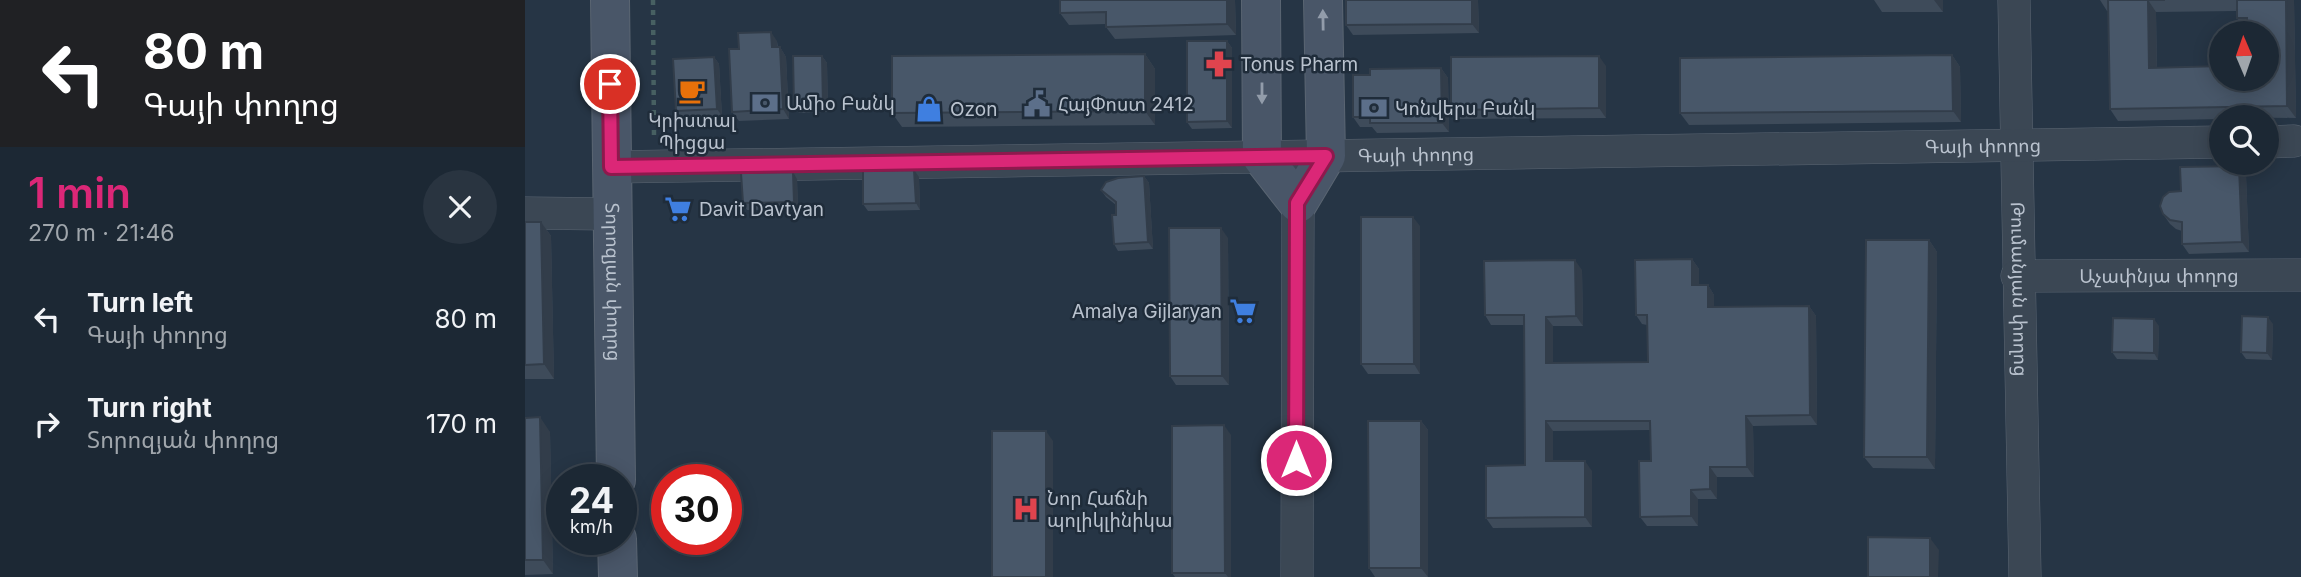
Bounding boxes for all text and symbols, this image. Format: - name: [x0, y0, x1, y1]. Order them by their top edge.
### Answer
- one-way arrow: [1317, 9, 1329, 31]
- north arrow: [2209, 21, 2279, 91]
- map controls: [2209, 21, 2279, 175]
- text: 80 m: [143, 22, 264, 81]
- icon: left: [28, 28, 119, 119]
- pharmacy icon: Tonus Pharm: [1204, 49, 1234, 79]
- place label: Tonus Pharm: [1240, 53, 1358, 76]
- pin: [580, 54, 640, 114]
- icon: arrive: [591, 65, 629, 103]
- cafe icon: Կրիստալ Պիցցա: [677, 76, 707, 106]
- one-way arrow: [1256, 82, 1267, 104]
- text: Գայի փողոց: [143, 85, 339, 124]
- bank icon: Ամիօ Բանկ: [750, 88, 780, 118]
- public building icon: ՀայՓոստ 2412: [1022, 89, 1052, 119]
- place label: Ամիօ Բանկ: [786, 92, 895, 115]
- place label: ՀայՓոստ 2412: [1058, 93, 1194, 116]
- bank icon: Կոնվերս Բանկ: [1359, 93, 1389, 123]
- shop icon: Ozon: [914, 94, 944, 124]
- place label: Կոնվերս Բանկ: [1395, 97, 1535, 120]
- place label: Ozon: [950, 98, 997, 121]
- button: search: [2209, 105, 2279, 175]
- place label: Կրիստալ Պիցցա: [648, 109, 737, 154]
- street label: Գայի փողոց: [1925, 133, 2041, 158]
- street label: Գայի փողոց: [1358, 142, 1474, 167]
- text: 1 min: [28, 167, 131, 218]
- button: close: [423, 170, 497, 244]
- supermarket icon: Davit Davtyan: [663, 194, 693, 224]
- place label: Davit Davtyan: [699, 198, 824, 221]
- street label: Թումանյան փողոց: [2006, 201, 2033, 377]
- street label: Տորոզյան փողոց: [601, 202, 626, 362]
- text: 270 m · 21:46: [28, 219, 175, 247]
- street label: Աչափնյա փողոց: [2079, 264, 2239, 287]
- text: Turn left: [87, 287, 193, 318]
- supermarket icon: Amalya Gijlaryan: [1228, 296, 1258, 326]
- icon: left: [28, 300, 66, 338]
- place label: Amalya Gijlaryan: [1072, 300, 1222, 323]
- text: 80 m: [434, 303, 497, 334]
- text: Գայի փողոց: [87, 321, 228, 349]
- text: Turn right: [87, 392, 212, 423]
- icon: right: [28, 405, 66, 443]
- text: 170 m: [426, 408, 497, 439]
- position arrow: [1259, 423, 1333, 497]
- text: Տորոզյան փողոց: [87, 426, 279, 454]
- speed limit sign: 30: [651, 464, 742, 555]
- text: 24: [569, 479, 614, 521]
- place label: Նոր Հաճնի պոլիկլինիկա: [1047, 487, 1172, 532]
- hospital icon: Նոր Հաճնի պոլիկլինիկա: [1011, 494, 1041, 524]
- text: km/h: [570, 516, 613, 537]

